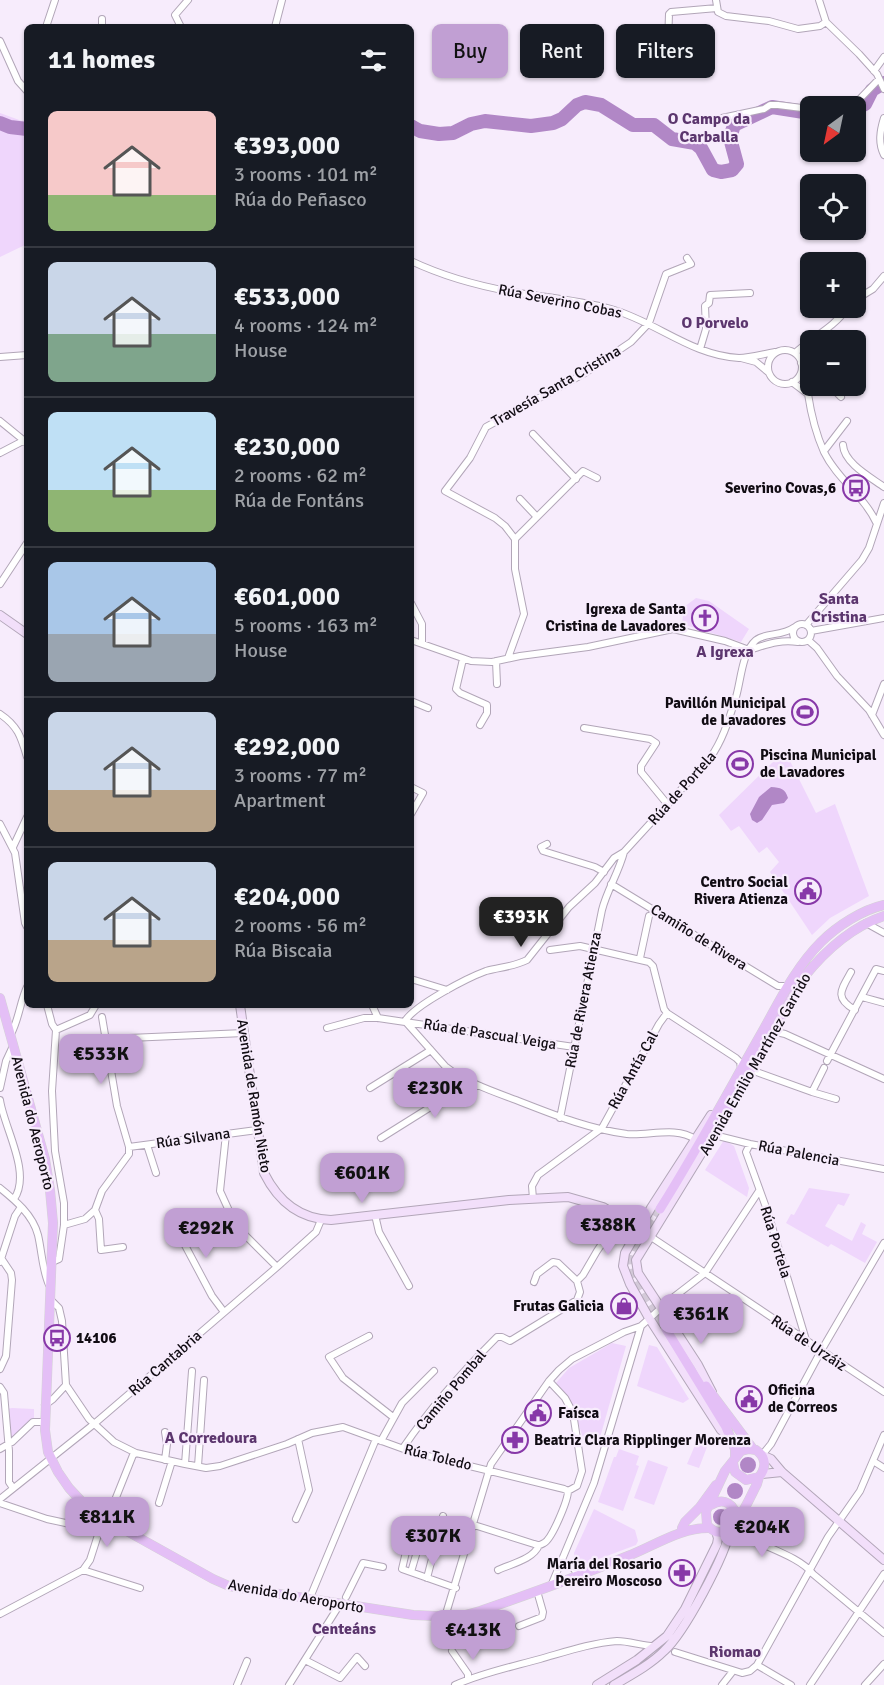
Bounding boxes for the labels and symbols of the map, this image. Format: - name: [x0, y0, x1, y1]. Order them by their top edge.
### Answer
- north arrow: [800, 96, 866, 162]
- district label: O Campo da Carballa: [668, 109, 750, 147]
- street label: Rúa Severino Cobas: [497, 280, 624, 322]
- district label: O Porvelo: [681, 313, 749, 333]
- street label: Travesía Santa Cristina: [488, 342, 624, 430]
- bus stop icon: Severino Covas,6: [841, 473, 871, 503]
- place label: Severino Covas,6: [725, 479, 836, 497]
- district label: Santa Cristina: [811, 589, 867, 627]
- place label: Igrexa de Santa Cristina de Lavadores: [545, 600, 686, 635]
- church icon: Igrexa de Santa Cristina de Lavadores: [690, 603, 720, 633]
- district label: A Igrexa: [696, 642, 754, 662]
- place label: Pavillón Municipal de Lavadores: [665, 694, 786, 729]
- sports icon: Pavillón Municipal de Lavadores: [790, 697, 820, 727]
- place label: Piscina Municipal de Lavadores: [760, 746, 877, 781]
- street label: Rúa de Portela: [644, 747, 720, 829]
- sports icon: Piscina Municipal de Lavadores: [725, 749, 755, 779]
- place label: Centro Social Rivera Atienza: [694, 873, 788, 908]
- public building icon: Centro Social Rivera Atienza: [793, 876, 823, 906]
- pin: €393K: [479, 897, 563, 948]
- street label: Camiño de Rivera: [647, 900, 751, 974]
- street label: Rúa de Rivera Atienza: [561, 930, 605, 1070]
- street label: Avenida Emilio Martínez Garrido: [695, 970, 815, 1158]
- street label: Rúa de Pascual Veiga: [422, 1015, 558, 1053]
- street label: Avenida de Ramón Nieto: [233, 1018, 275, 1174]
- street label: Rúa Antía Cal: [604, 1028, 662, 1112]
- pin: €533K: [59, 1034, 143, 1085]
- street label: Avenida do Aeroporto: [8, 1054, 58, 1192]
- pin: €230K: [393, 1068, 477, 1119]
- street label: Rúa Silvana: [155, 1124, 231, 1152]
- street label: Rúa Palencia: [757, 1136, 841, 1170]
- pin: €601K: [320, 1153, 404, 1204]
- street label: Rúa Portela: [757, 1204, 795, 1280]
- pin: €388K: [566, 1205, 650, 1256]
- pin: €292K: [164, 1208, 248, 1259]
- shop icon: Frutas Galicia: [609, 1291, 639, 1321]
- pin: €361K: [659, 1294, 743, 1345]
- place label: Frutas Galicia: [513, 1297, 604, 1315]
- street label: Rúa de Urzáiz: [768, 1311, 850, 1375]
- bus stop icon: 14106: [42, 1323, 72, 1353]
- street label: Rúa Cantabria: [125, 1326, 205, 1400]
- place label: 14106: [76, 1329, 117, 1347]
- street label: Camiño Pombal: [412, 1346, 490, 1434]
- place label: Oficina de Correos: [768, 1381, 838, 1416]
- public building icon: Oficina de Correos: [734, 1384, 764, 1414]
- public building icon: Faísca: [523, 1398, 553, 1428]
- place label: Faísca: [558, 1404, 599, 1422]
- pharmacy icon: Beatriz Clara Ripplinger Morenza: [500, 1425, 530, 1455]
- district label: A Corredoura: [165, 1428, 257, 1448]
- place label: Beatriz Clara Ripplinger Morenza: [534, 1431, 751, 1449]
- street label: Rúa Toledo: [402, 1440, 474, 1474]
- pin: €811K: [65, 1497, 149, 1548]
- pin: €204K: [720, 1507, 804, 1558]
- pin: €307K: [391, 1516, 475, 1567]
- place label: María del Rosario Pereiro Moscoso: [547, 1555, 662, 1590]
- pharmacy icon: María del Rosario Pereiro Moscoso: [667, 1558, 697, 1588]
- street label: Avenida do Aeroporto: [227, 1575, 365, 1617]
- pin: €413K: [431, 1610, 515, 1661]
- district label: Centeáns: [312, 1619, 376, 1639]
- district label: Riomao: [709, 1642, 761, 1662]

